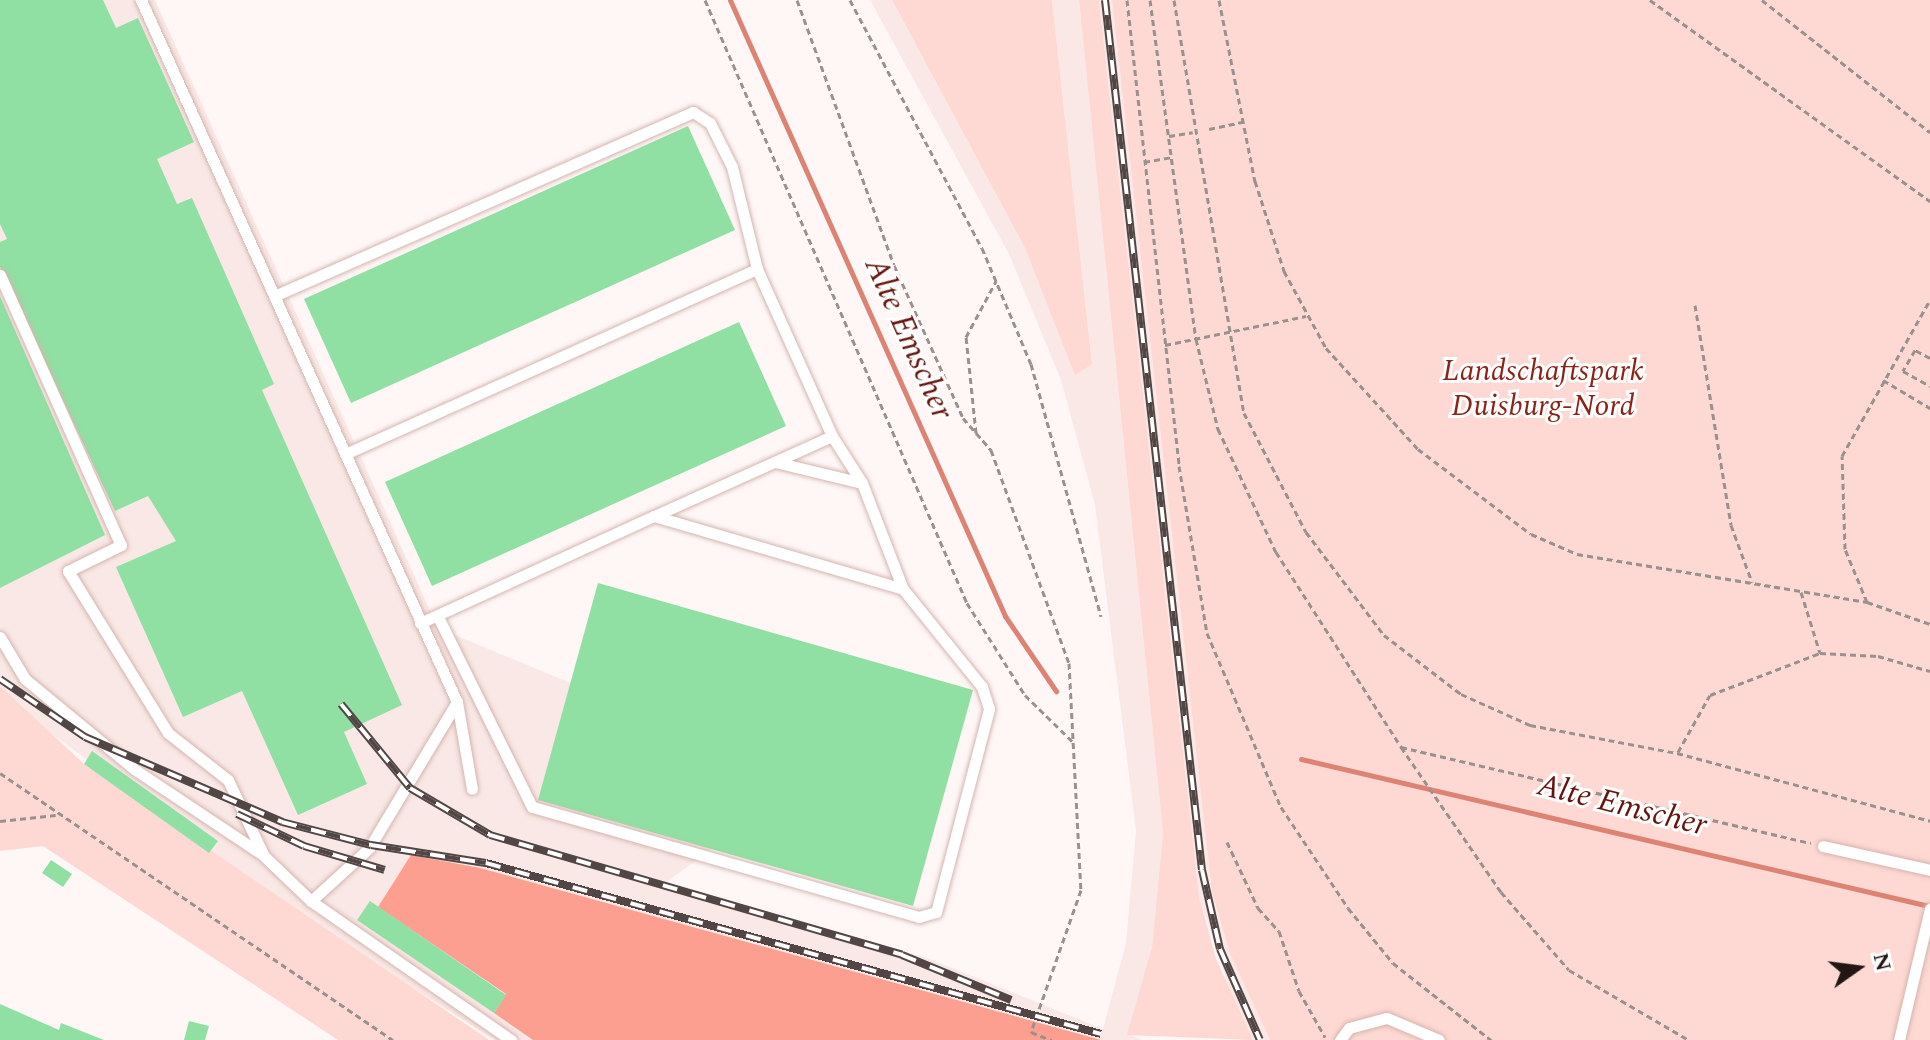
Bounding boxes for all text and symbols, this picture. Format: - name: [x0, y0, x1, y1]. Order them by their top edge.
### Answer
- water label: Alte Emscher: [855, 252, 961, 426]
- park label: Landschaftspark Duisburg-Nord: [1442, 353, 1644, 424]
- water label: Alte Emscher: [1533, 766, 1711, 846]
- north arrow: [1818, 928, 1898, 1008]
- text: N: [1864, 949, 1900, 975]

